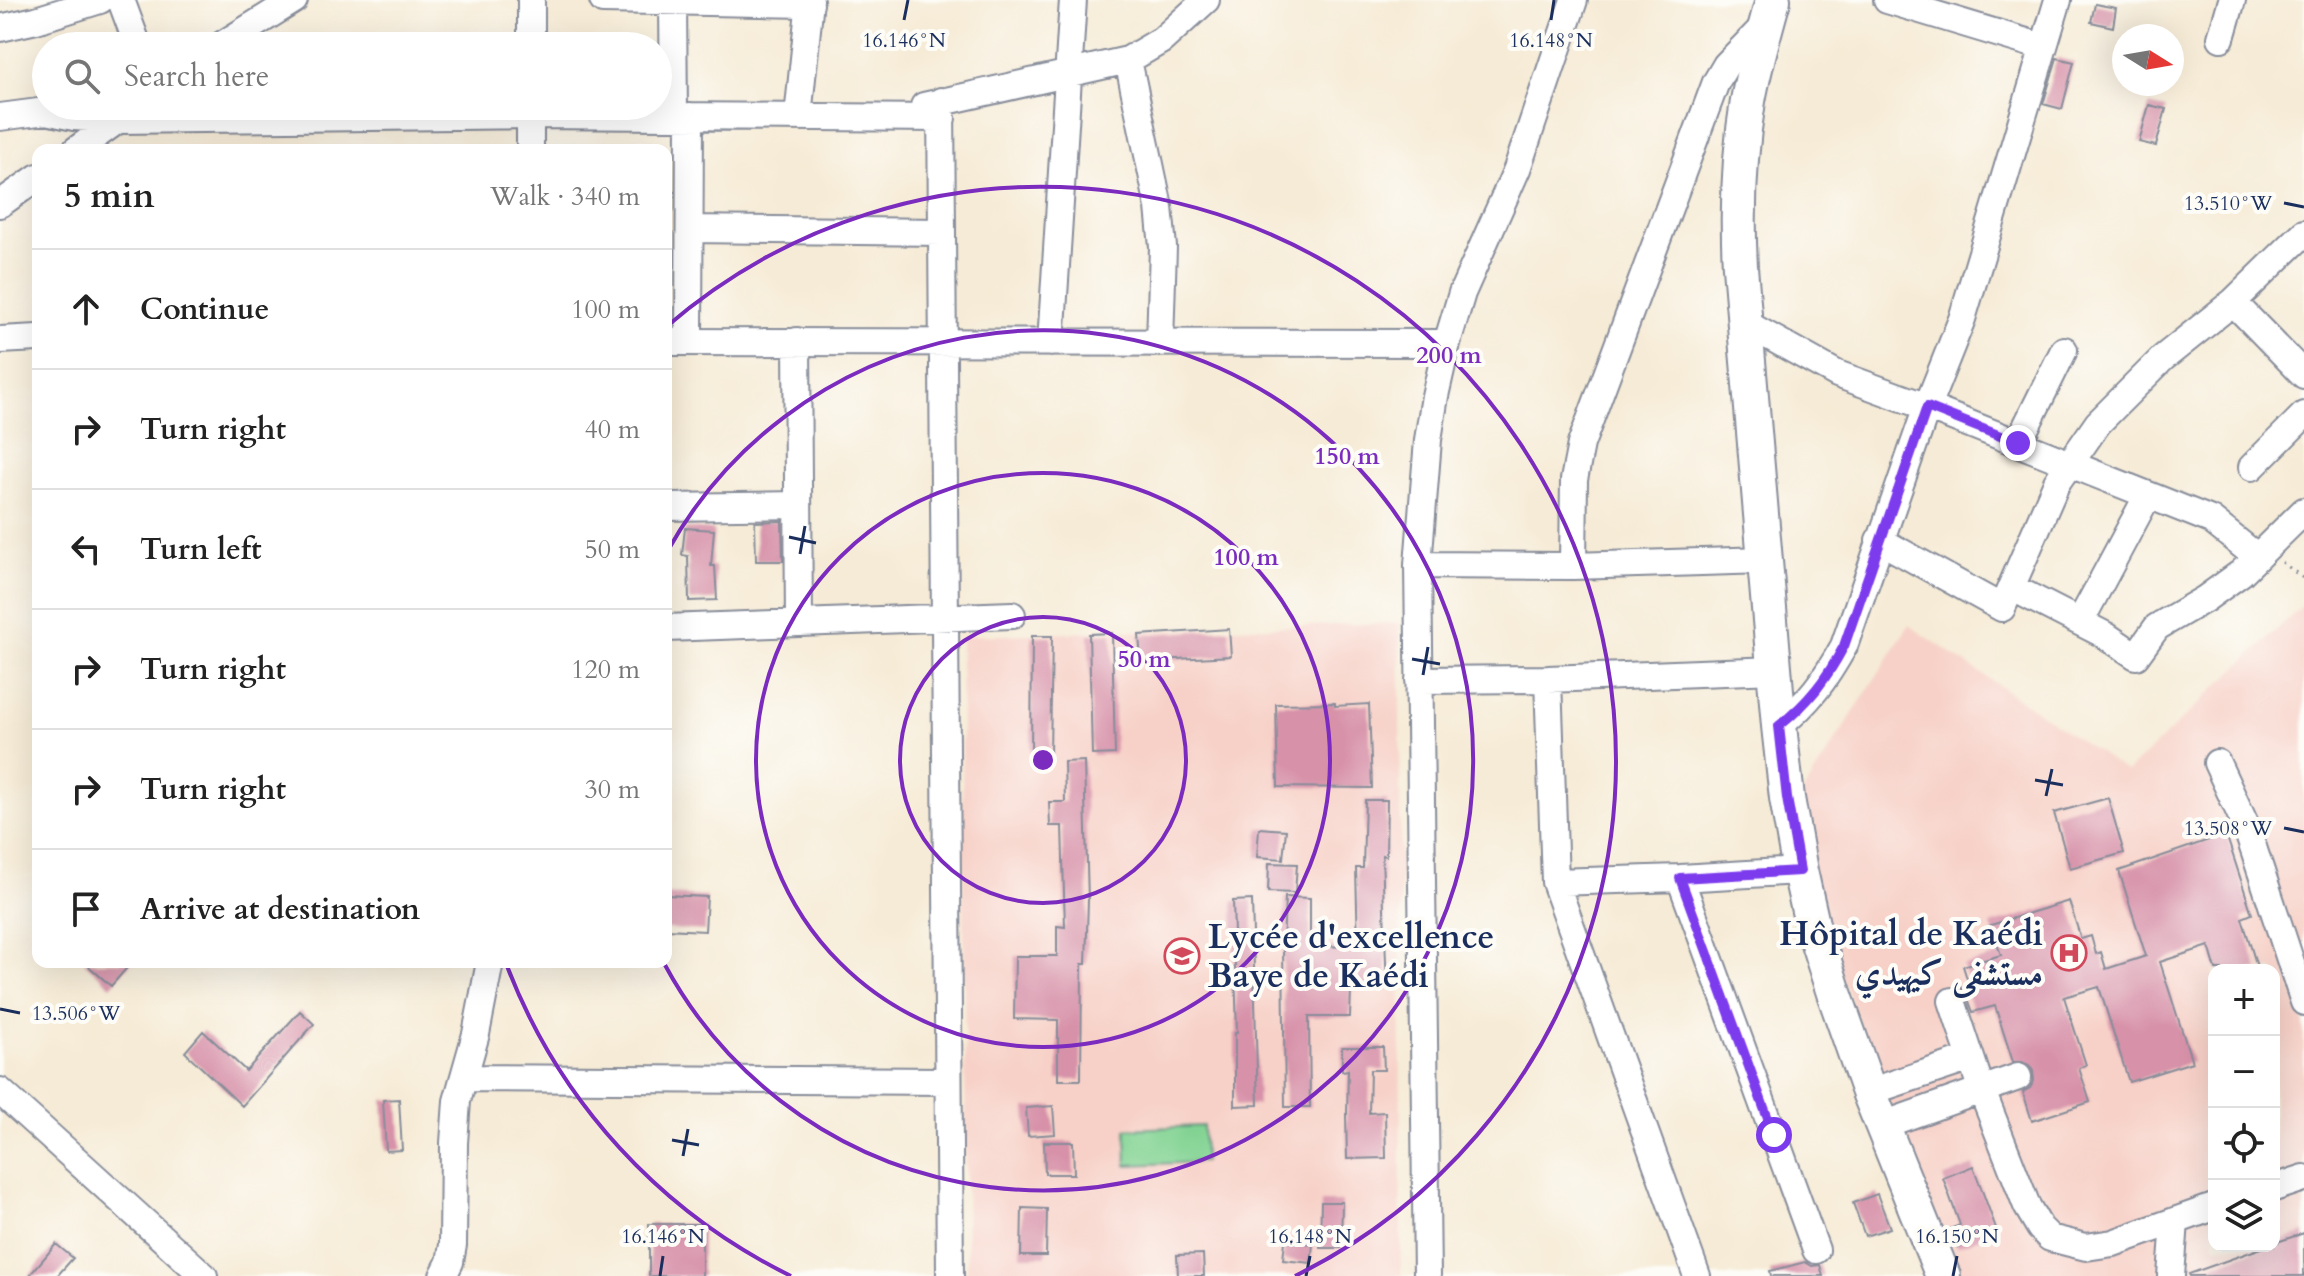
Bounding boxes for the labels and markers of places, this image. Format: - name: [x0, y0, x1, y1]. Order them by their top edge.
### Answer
- centre of rings: [1029, 746, 1057, 774]
- place label: Hôpital de Kaédi مستشفى كيهيدي: [1779, 911, 2043, 999]
- place label: Lycée d'excellence Baye de Kaédi: [1208, 914, 1494, 999]
- hospital icon: Hôpital de Kaédi مستشفى كيهيدي: [2050, 934, 2088, 972]
- school or university icon: Lycée d'excellence Baye de Kaédi: [1163, 937, 1201, 975]

